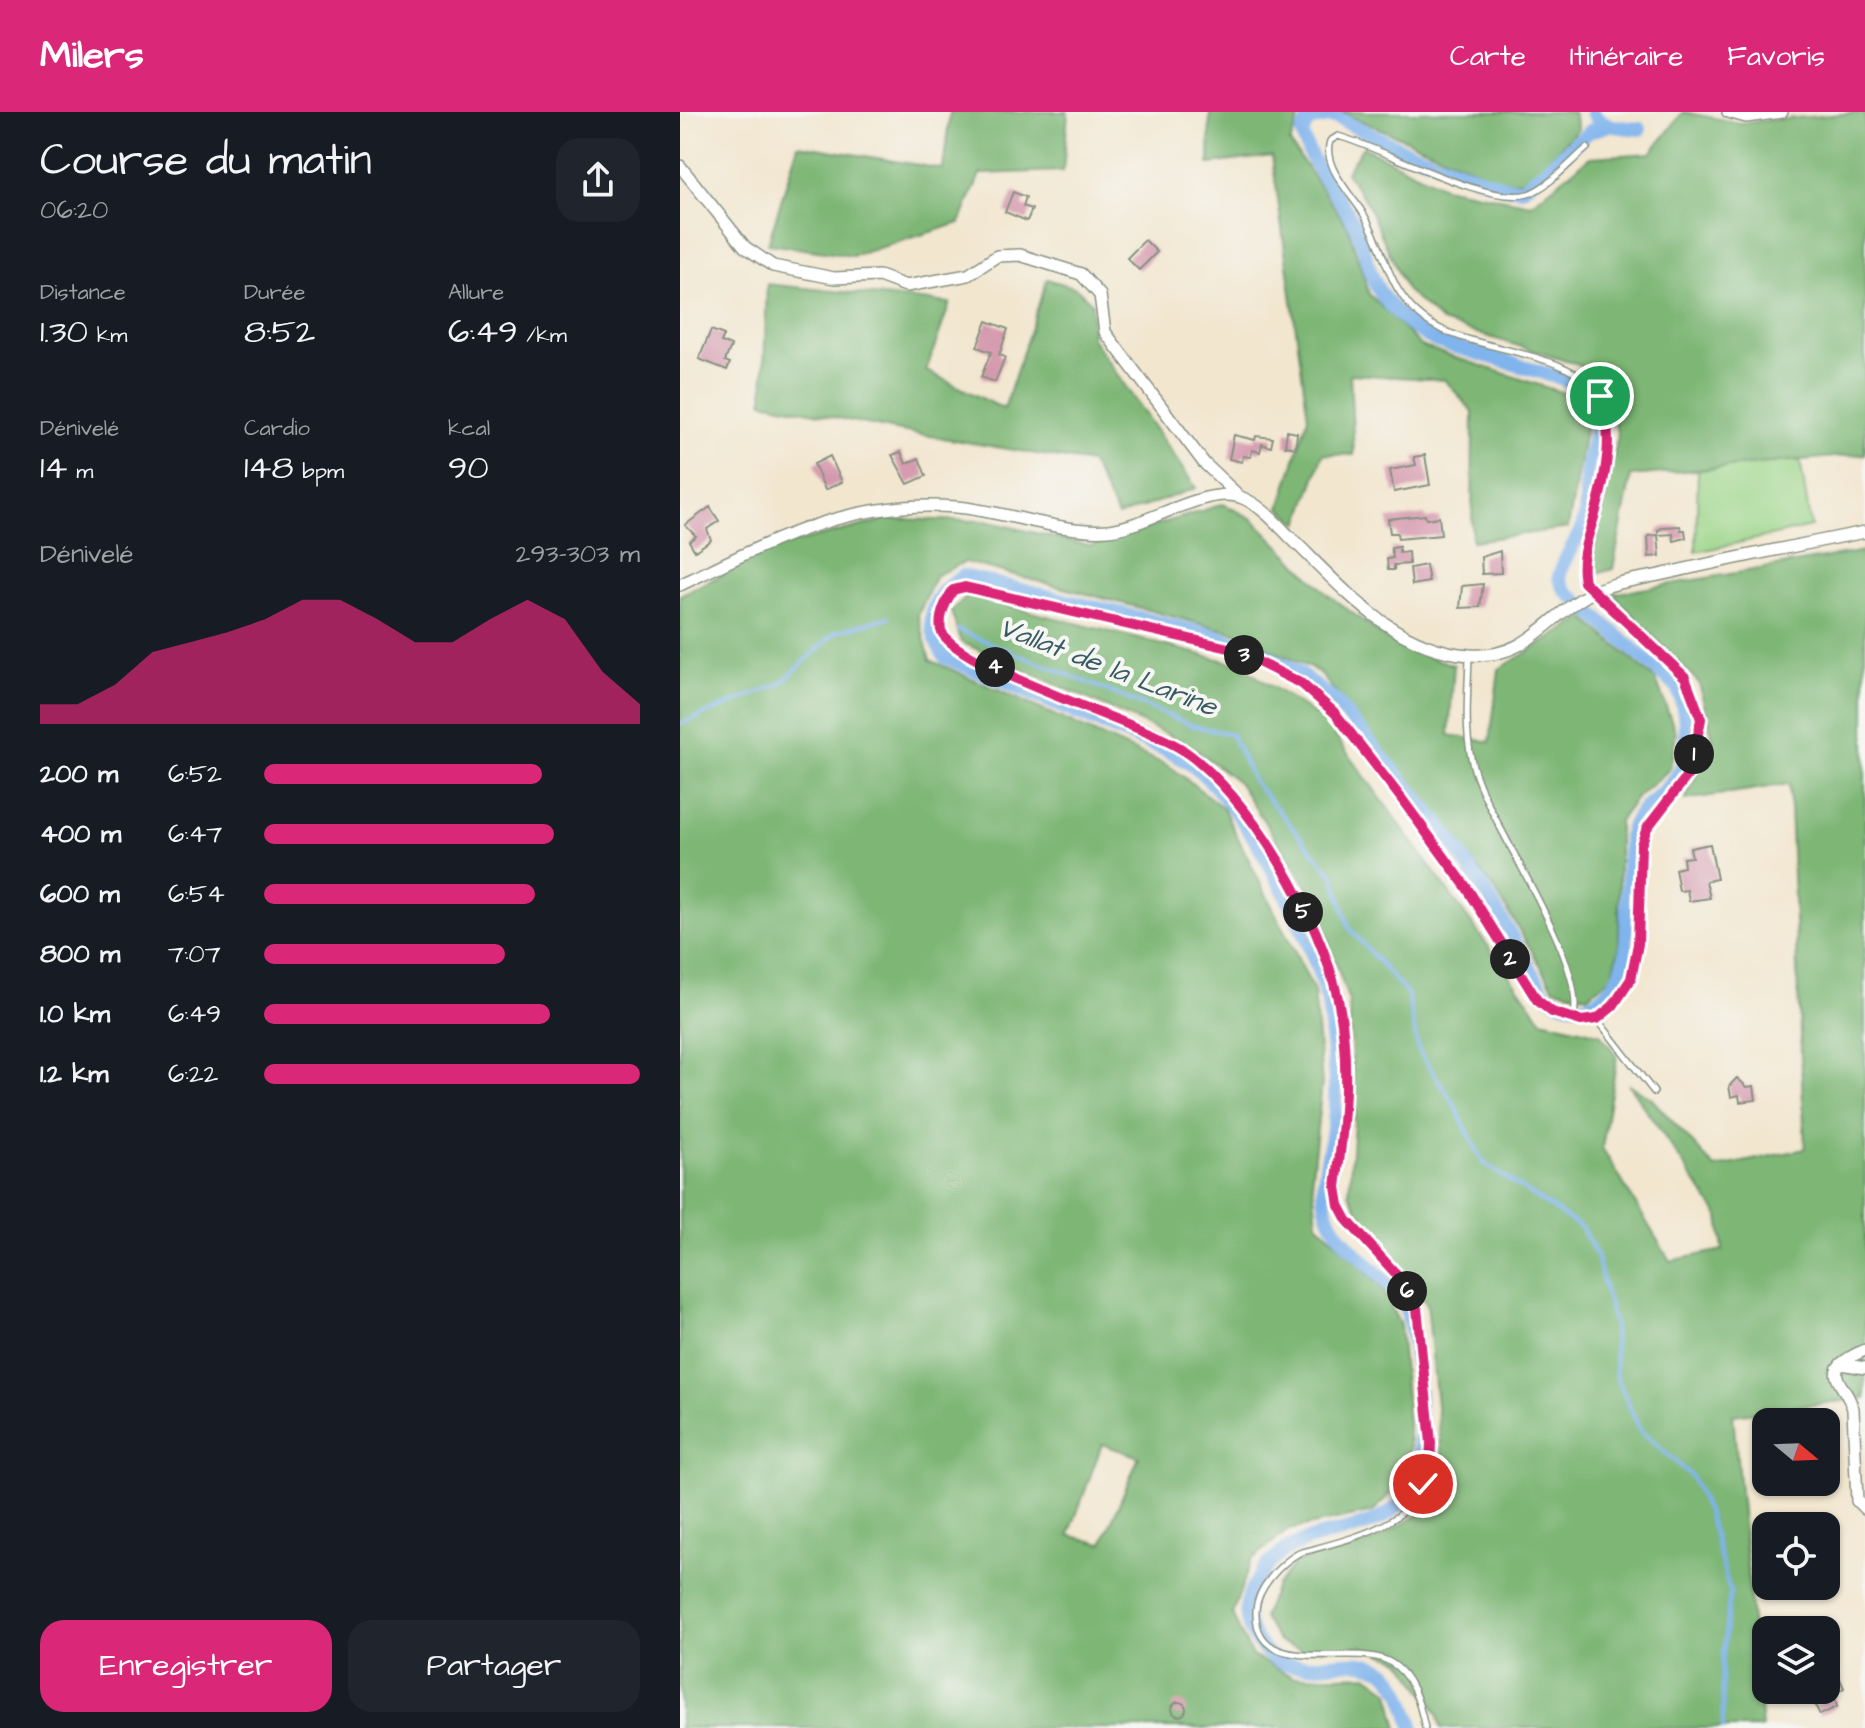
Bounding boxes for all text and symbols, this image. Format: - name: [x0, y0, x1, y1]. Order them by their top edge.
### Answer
- text: Milers: [40, 30, 144, 82]
- text: Carte: [1450, 37, 1526, 76]
- text: Itinéraire: [1570, 37, 1683, 76]
- text: Favoris: [1727, 37, 1825, 76]
- text: Course du matin: [40, 131, 372, 192]
- button: share: [556, 138, 640, 222]
- text: 06:20: [40, 192, 108, 228]
- text: Distance: [40, 277, 126, 308]
- text: Durée: [244, 277, 305, 308]
- text: Allure: [448, 277, 504, 308]
- text: 1.30: [40, 308, 88, 356]
- text: 8:52: [244, 308, 315, 356]
- text: 6:49: [448, 308, 518, 356]
- text: km: [88, 320, 127, 351]
- text: /km: [518, 320, 567, 351]
- pin: [1566, 362, 1634, 430]
- icon: arrive: [1578, 374, 1622, 418]
- text: Dénivelé: [40, 413, 119, 444]
- text: Cardio: [244, 413, 310, 444]
- text: kcal: [448, 413, 490, 444]
- text: 14: [40, 444, 68, 492]
- text: 148: [244, 444, 294, 492]
- text: 90: [448, 444, 489, 492]
- text: m: [68, 456, 93, 487]
- text: bpm: [294, 456, 344, 487]
- text: Dénivelé: [40, 536, 134, 572]
- text: 293–303 m: [516, 536, 640, 572]
- water label: Vallat de la Larine: [993, 608, 1224, 727]
- pin: 3: [1224, 635, 1264, 675]
- text: 3: [1238, 639, 1250, 670]
- pin: 4: [975, 647, 1015, 687]
- text: 4: [988, 651, 1002, 682]
- pin: 1: [1674, 734, 1714, 774]
- text: 1: [1693, 738, 1695, 769]
- text: 200 m: [40, 756, 118, 792]
- text: 6:52: [168, 756, 222, 792]
- text: 400 m: [40, 816, 121, 852]
- text: 6:47: [168, 816, 222, 852]
- text: 600 m: [40, 876, 120, 912]
- text: 6:54: [168, 876, 225, 912]
- pin: 5: [1283, 892, 1323, 932]
- text: 5: [1295, 896, 1311, 927]
- text: 800 m: [40, 936, 120, 972]
- text: 7:07: [168, 936, 221, 972]
- pin: 2: [1490, 939, 1530, 979]
- text: 2: [1504, 943, 1516, 974]
- text: 1.0 km: [40, 996, 110, 1032]
- text: 6:49: [168, 996, 221, 1032]
- text: 1.2 km: [40, 1056, 108, 1092]
- text: 6:22: [168, 1056, 218, 1092]
- pin: 6: [1387, 1271, 1427, 1311]
- text: 6: [1400, 1275, 1414, 1306]
- north arrow: [1752, 1408, 1840, 1496]
- map controls: [1752, 1408, 1840, 1704]
- pin: [1389, 1450, 1457, 1518]
- icon: check: [1401, 1462, 1445, 1506]
- button: locate: [1752, 1512, 1840, 1600]
- button: layers: [1752, 1616, 1840, 1704]
- button: Enregistrer: [40, 1620, 332, 1712]
- button: Partager: [348, 1620, 640, 1712]

